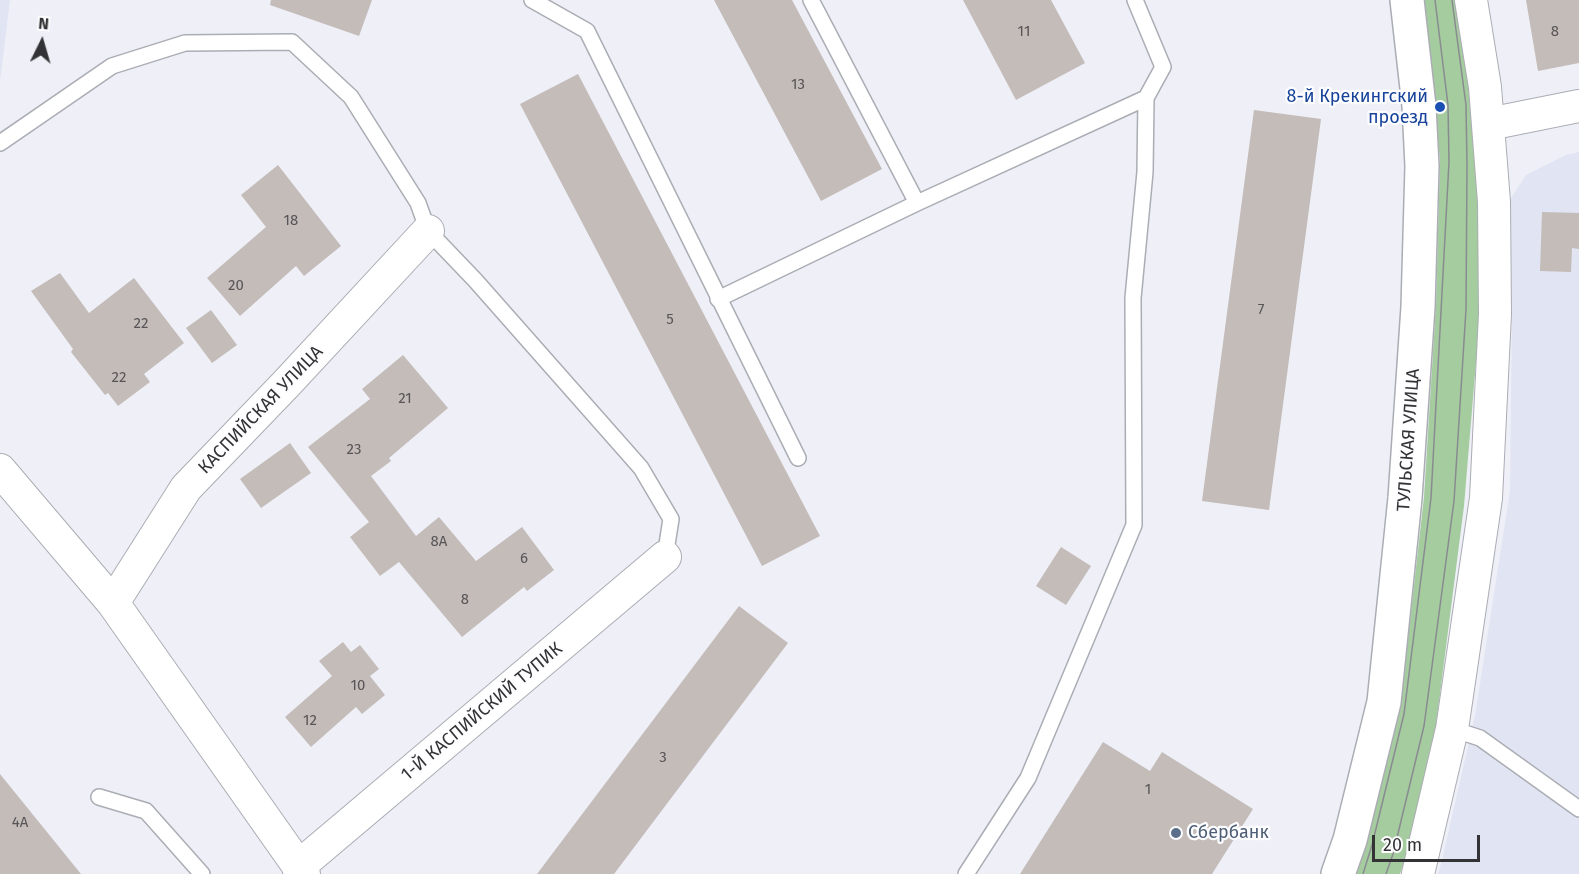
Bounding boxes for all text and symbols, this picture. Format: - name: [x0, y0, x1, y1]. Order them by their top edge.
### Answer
- north arrow: [12, 12, 72, 72]
- text: N: [37, 14, 50, 33]
- house number: 11: [1018, 23, 1030, 41]
- house number: 8: [1551, 23, 1559, 41]
- house number: 13: [791, 76, 805, 94]
- place label: 8-й Крекингский проезд: [1287, 86, 1428, 128]
- marker: 8-й Крекингский проезд: [1433, 100, 1447, 114]
- house number: 18: [284, 212, 298, 230]
- house number: 20: [228, 277, 244, 295]
- house number: 7: [1258, 301, 1264, 319]
- house number: 5: [666, 311, 674, 329]
- house number: 22: [134, 315, 148, 333]
- street label: КАСПИЙСКАЯ УЛИЦА: [194, 341, 328, 479]
- street label: ТУЛЬСКАЯ УЛИЦА: [1393, 368, 1425, 512]
- house number: 22: [112, 369, 126, 387]
- house number: 21: [398, 390, 412, 408]
- house number: 23: [347, 441, 361, 459]
- house number: 8А: [431, 533, 447, 551]
- house number: 6: [520, 550, 528, 568]
- house number: 8: [461, 591, 469, 609]
- street label: 1-Й КАСПИЙСКИЙ ТУПИК: [397, 638, 567, 786]
- house number: 10: [351, 677, 365, 695]
- house number: 12: [303, 712, 317, 730]
- house number: 3: [659, 749, 667, 767]
- house number: 1: [1145, 781, 1151, 799]
- house number: 4А: [12, 814, 28, 832]
- place label: Сбербанк: [1188, 822, 1269, 844]
- scale bar: [1375, 823, 1483, 861]
- marker: Сбербанк: [1169, 826, 1183, 840]
- text: 20 m: [1383, 834, 1422, 856]

